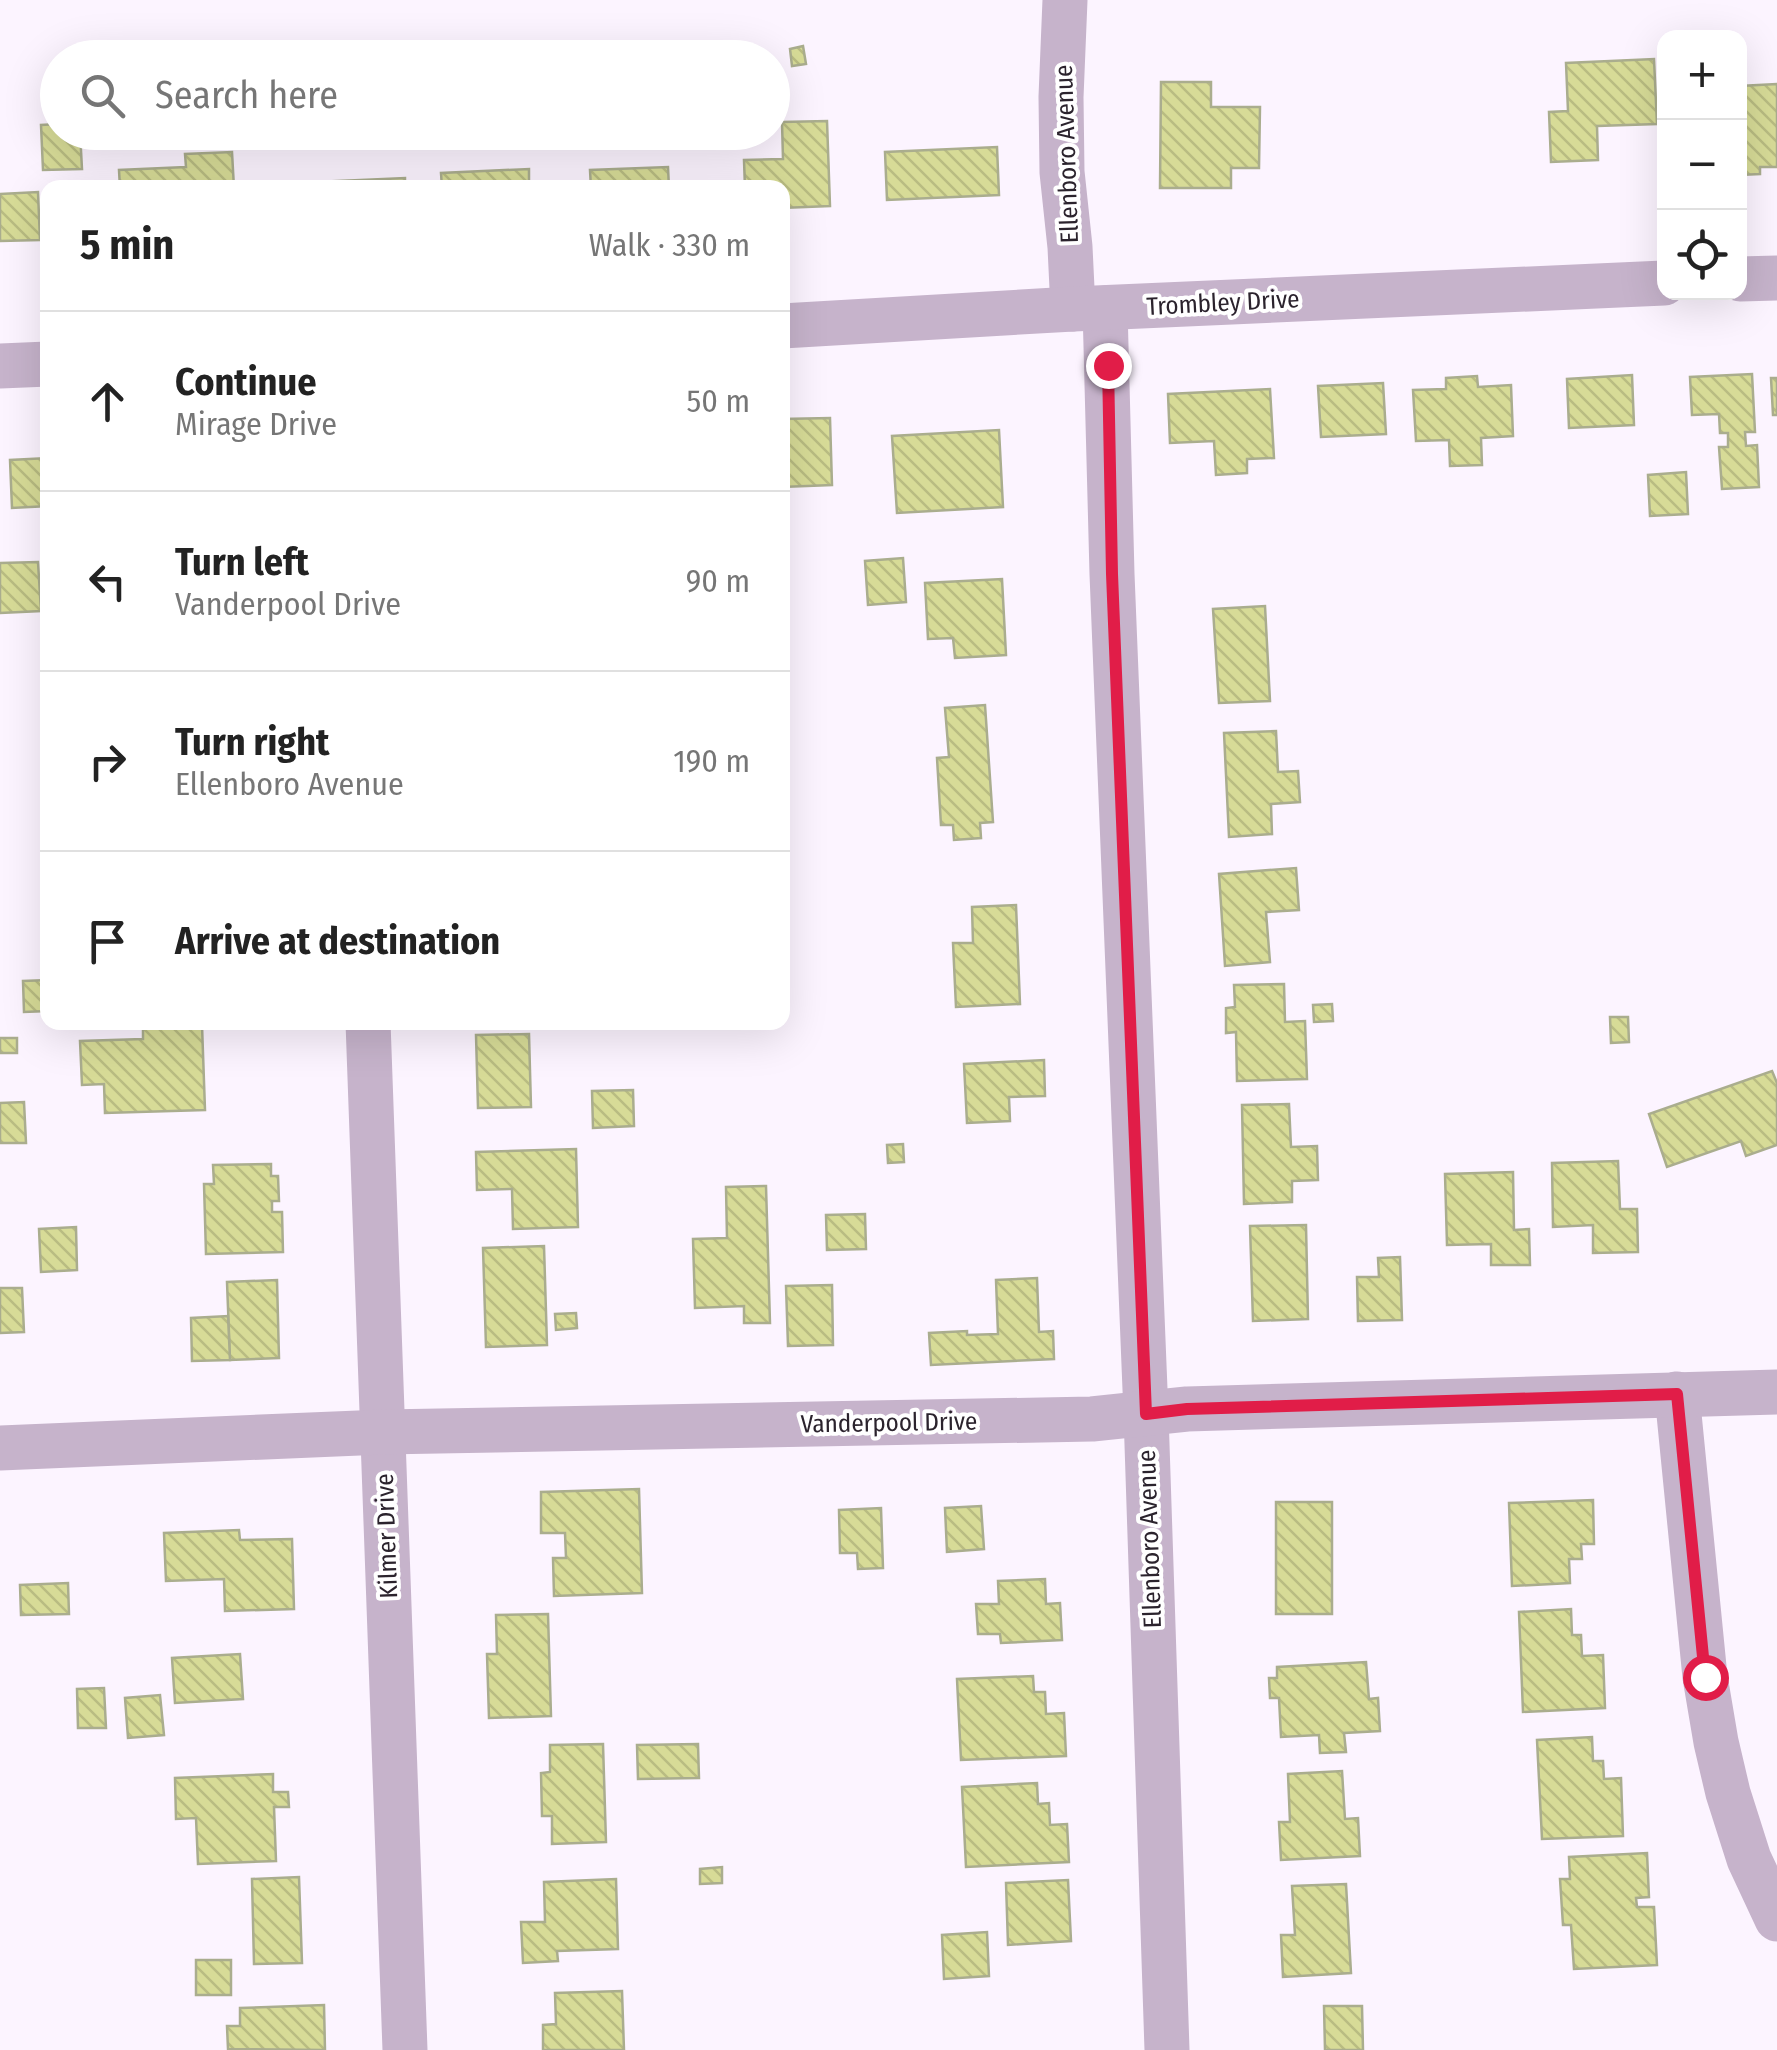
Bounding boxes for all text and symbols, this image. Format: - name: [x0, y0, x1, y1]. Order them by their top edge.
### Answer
- map controls: [1657, 30, 1747, 300]
- button: +: [1657, 30, 1747, 120]
- search box: [40, 40, 790, 150]
- street label: Ellenboro Avenue: [1049, 64, 1085, 244]
- icon: search: [75, 68, 130, 123]
- text: Search here: [155, 72, 338, 118]
- button: −: [1657, 120, 1747, 210]
- button: locate: [1657, 210, 1747, 300]
- text: 5 min: [80, 220, 174, 270]
- text: Walk · 330 m: [589, 226, 750, 264]
- street label: Trombley Drive: [1146, 284, 1300, 322]
- route end: [1086, 343, 1132, 389]
- text: Continue: [175, 359, 316, 405]
- icon: ahead: [80, 374, 135, 429]
- text: 50 m: [687, 382, 750, 420]
- text: Mirage Drive: [175, 405, 337, 443]
- text: Turn left: [175, 539, 309, 585]
- icon: left: [80, 554, 135, 609]
- text: 90 m: [686, 562, 750, 600]
- text: Vanderpool Drive: [175, 585, 401, 623]
- text: Turn right: [175, 719, 329, 765]
- icon: right: [80, 734, 135, 789]
- text: 190 m: [673, 742, 750, 780]
- text: Ellenboro Avenue: [175, 765, 404, 803]
- icon: arrive: [80, 914, 135, 969]
- text: Arrive at destination: [175, 918, 500, 964]
- street label: Vanderpool Drive: [800, 1406, 978, 1440]
- street label: Ellenboro Avenue: [1132, 1449, 1168, 1629]
- street label: Kilmer Drive: [370, 1473, 404, 1599]
- route start: [1683, 1655, 1729, 1701]

